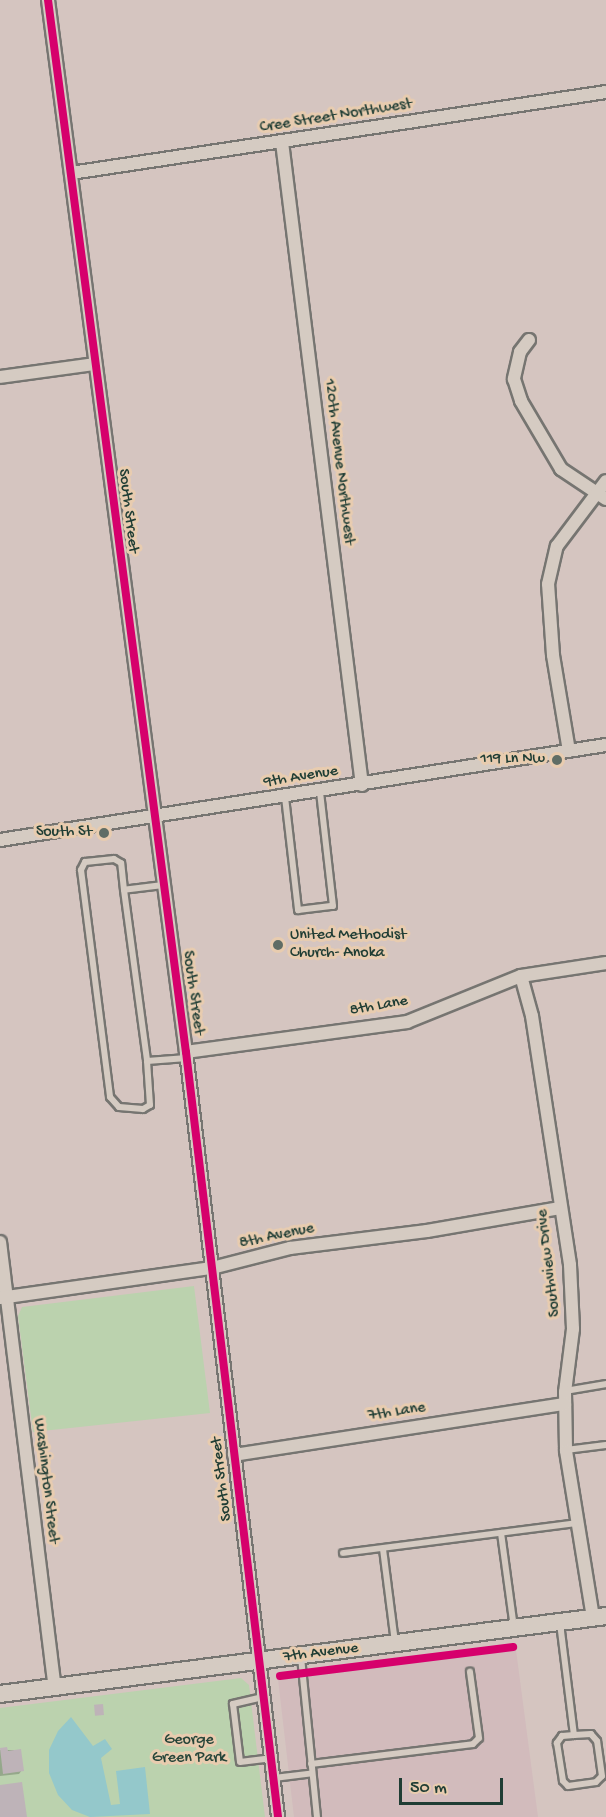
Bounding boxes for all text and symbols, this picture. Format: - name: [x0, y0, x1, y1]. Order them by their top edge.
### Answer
- street label: Cree Street Northwest: [259, 95, 413, 139]
- street label: 120th Avenue Northwest: [318, 378, 358, 546]
- street label: South Street: [112, 468, 142, 554]
- place label: 119 Ln Nw: [480, 750, 545, 770]
- marker: 119 Ln Nw: [550, 753, 564, 767]
- street label: 9th Avenue: [262, 763, 340, 793]
- place label: South St: [36, 823, 92, 843]
- marker: South St: [97, 826, 111, 840]
- place label: United Methodist Church- Anoka: [290, 926, 406, 964]
- marker: United Methodist Church- Anoka: [271, 938, 285, 952]
- street label: South Street: [177, 950, 207, 1036]
- street label: 8th Lane: [349, 992, 409, 1022]
- street label: Southview Drive: [534, 1208, 566, 1318]
- street label: 8th Avenue: [238, 1220, 316, 1254]
- street label: 7th Lane: [367, 1399, 427, 1427]
- street label: Washington Street: [28, 1417, 62, 1545]
- street label: South Street: [208, 1436, 238, 1522]
- street label: 7th Avenue: [282, 1640, 360, 1668]
- park label: George Green Park: [152, 1731, 226, 1769]
- scale bar: [402, 1766, 506, 1804]
- text: 50 m: [410, 1778, 447, 1799]

